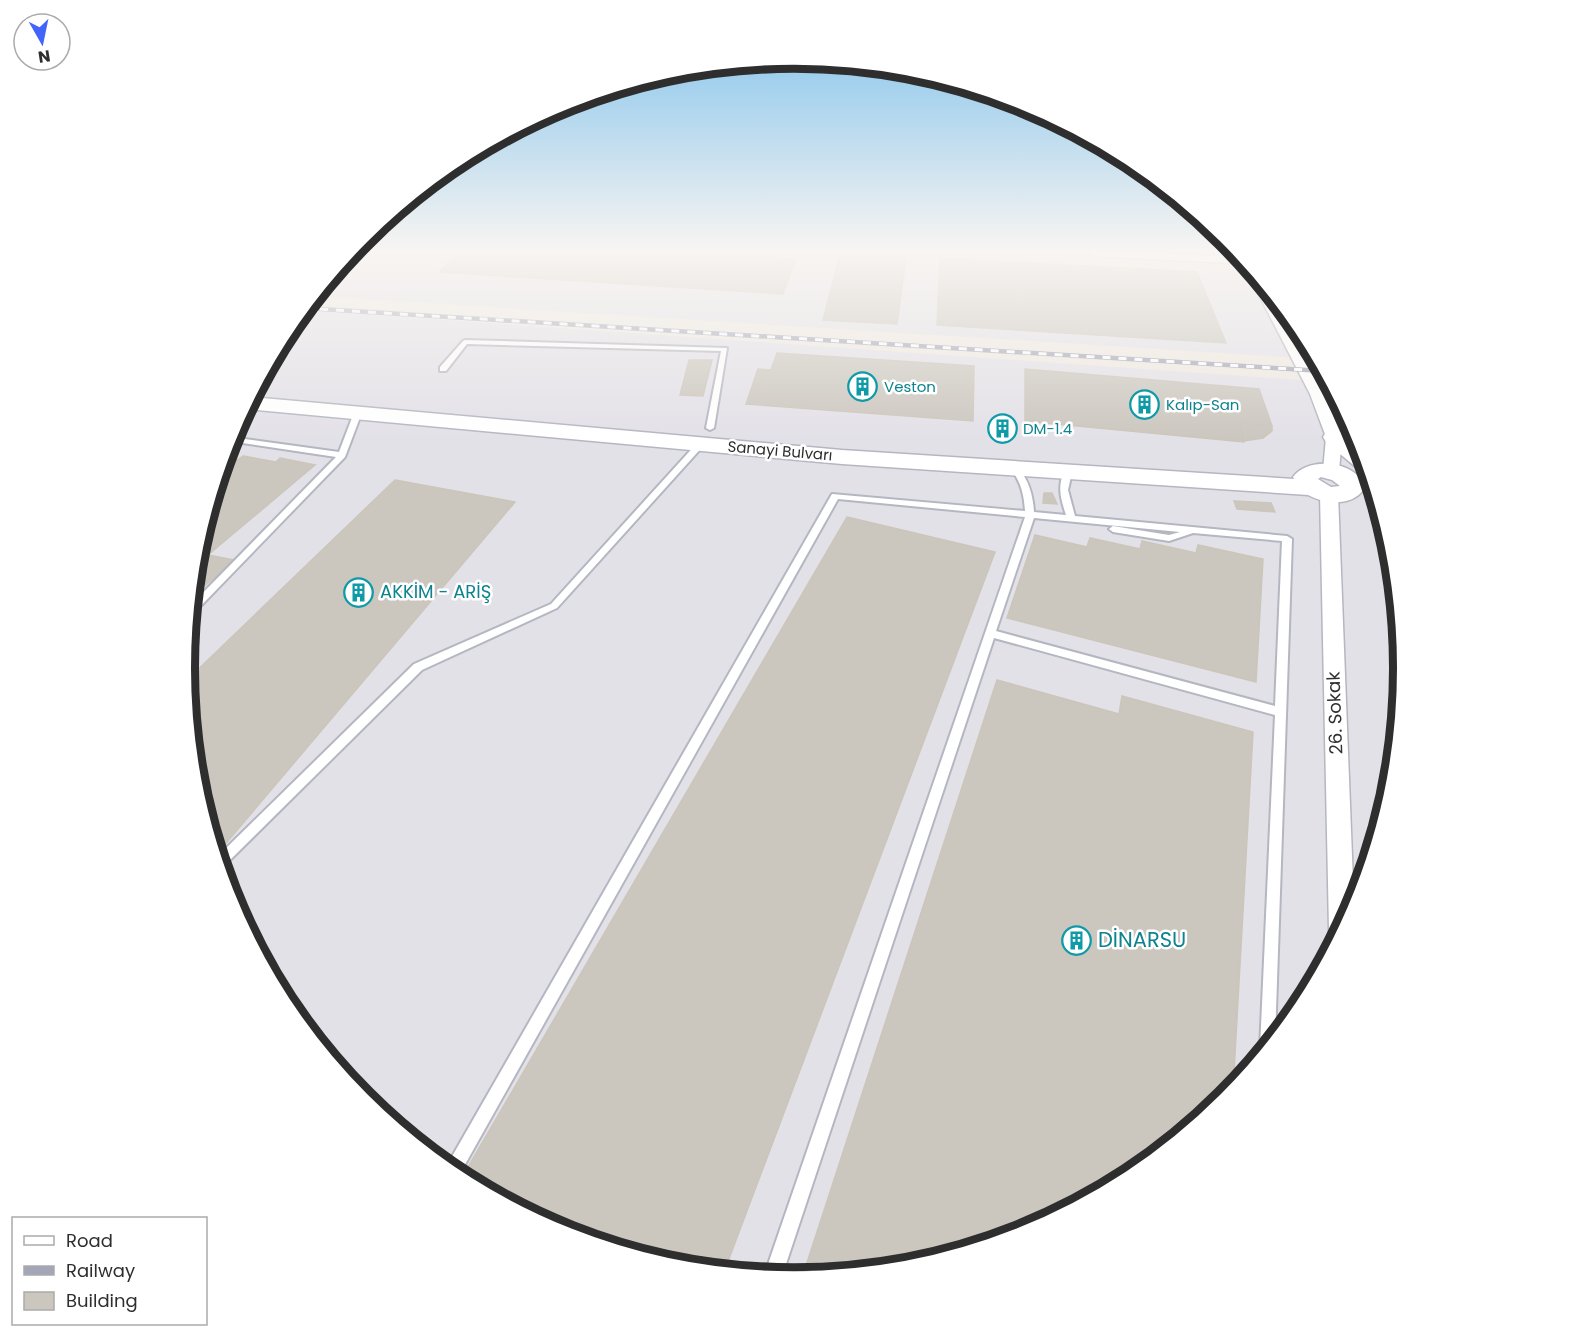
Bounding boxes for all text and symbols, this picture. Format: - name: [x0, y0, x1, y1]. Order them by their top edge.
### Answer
- north arrow: [12, 12, 72, 72]
- text: N: [37, 44, 52, 69]
- building icon: Veston: [847, 371, 879, 403]
- place label: Veston: [884, 376, 936, 397]
- building icon: Kalıp-San: [1129, 389, 1161, 421]
- place label: Kalıp-San: [1166, 394, 1239, 415]
- building icon: DM-1.4: [986, 413, 1018, 445]
- place label: DM-1.4: [1023, 418, 1072, 439]
- street label: Sanayi Bulvarı: [727, 435, 833, 466]
- building icon: AKKİM - ARİŞ: [343, 576, 375, 608]
- place label: AKKİM - ARİŞ: [380, 579, 491, 604]
- street label: 26. Sokak: [1321, 670, 1348, 755]
- building icon: DİNARSU: [1061, 924, 1093, 956]
- place label: DİNARSU: [1098, 925, 1186, 954]
- legend: [12, 1217, 207, 1325]
- text: Road: [66, 1228, 113, 1253]
- text: Railway: [66, 1258, 135, 1283]
- text: Building: [66, 1288, 138, 1313]

